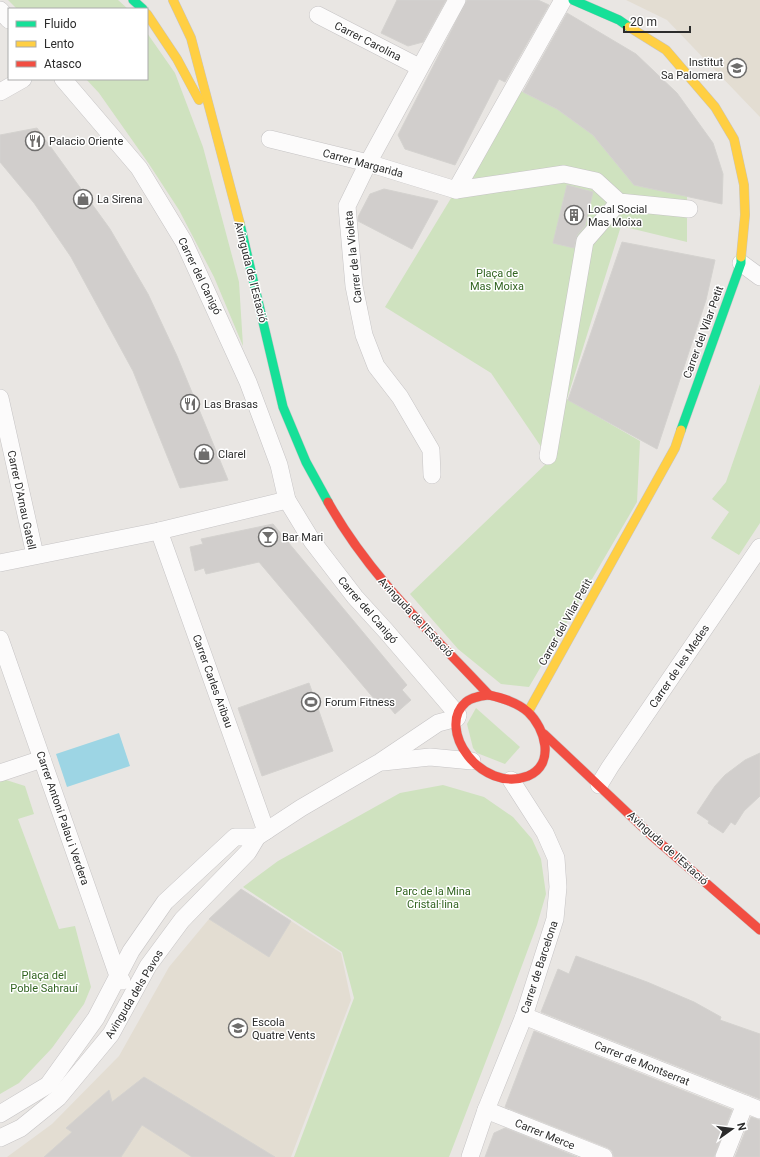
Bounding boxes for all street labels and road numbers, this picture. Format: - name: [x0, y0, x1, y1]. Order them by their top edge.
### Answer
- street label: Carrer Carolina: [332, 19, 403, 64]
- street label: Carrer Margarida: [321, 146, 405, 180]
- street label: Carrer de la Violeta: [342, 210, 365, 304]
- street label: Avinguda de l'Estació: [232, 220, 269, 324]
- street label: Carrer del Canigó: [175, 235, 224, 317]
- street label: Carrer del Vilar Petit: [681, 284, 726, 380]
- street label: Carrer D'Arnau Gatell: [5, 449, 38, 551]
- street label: Carrer del Canigó: [335, 574, 400, 647]
- street label: Avinguda de l'Estació: [376, 575, 456, 660]
- street label: Carrer del Vilar Petit: [536, 576, 595, 668]
- street label: Carrer de les Medes: [647, 622, 712, 710]
- street label: Carrer Carles Aribau: [190, 633, 235, 730]
- street label: Carrer Antoni Palau i Verdera: [33, 749, 92, 887]
- street label: Avinguda de l'Estació: [625, 809, 711, 888]
- street label: Carrer de Barcelona: [518, 919, 561, 1015]
- street label: Avinguda dels Pavos: [103, 947, 166, 1041]
- street label: Carrer de Montserrat: [592, 1038, 692, 1089]
- street label: Carrer Merce: [513, 1117, 577, 1152]

